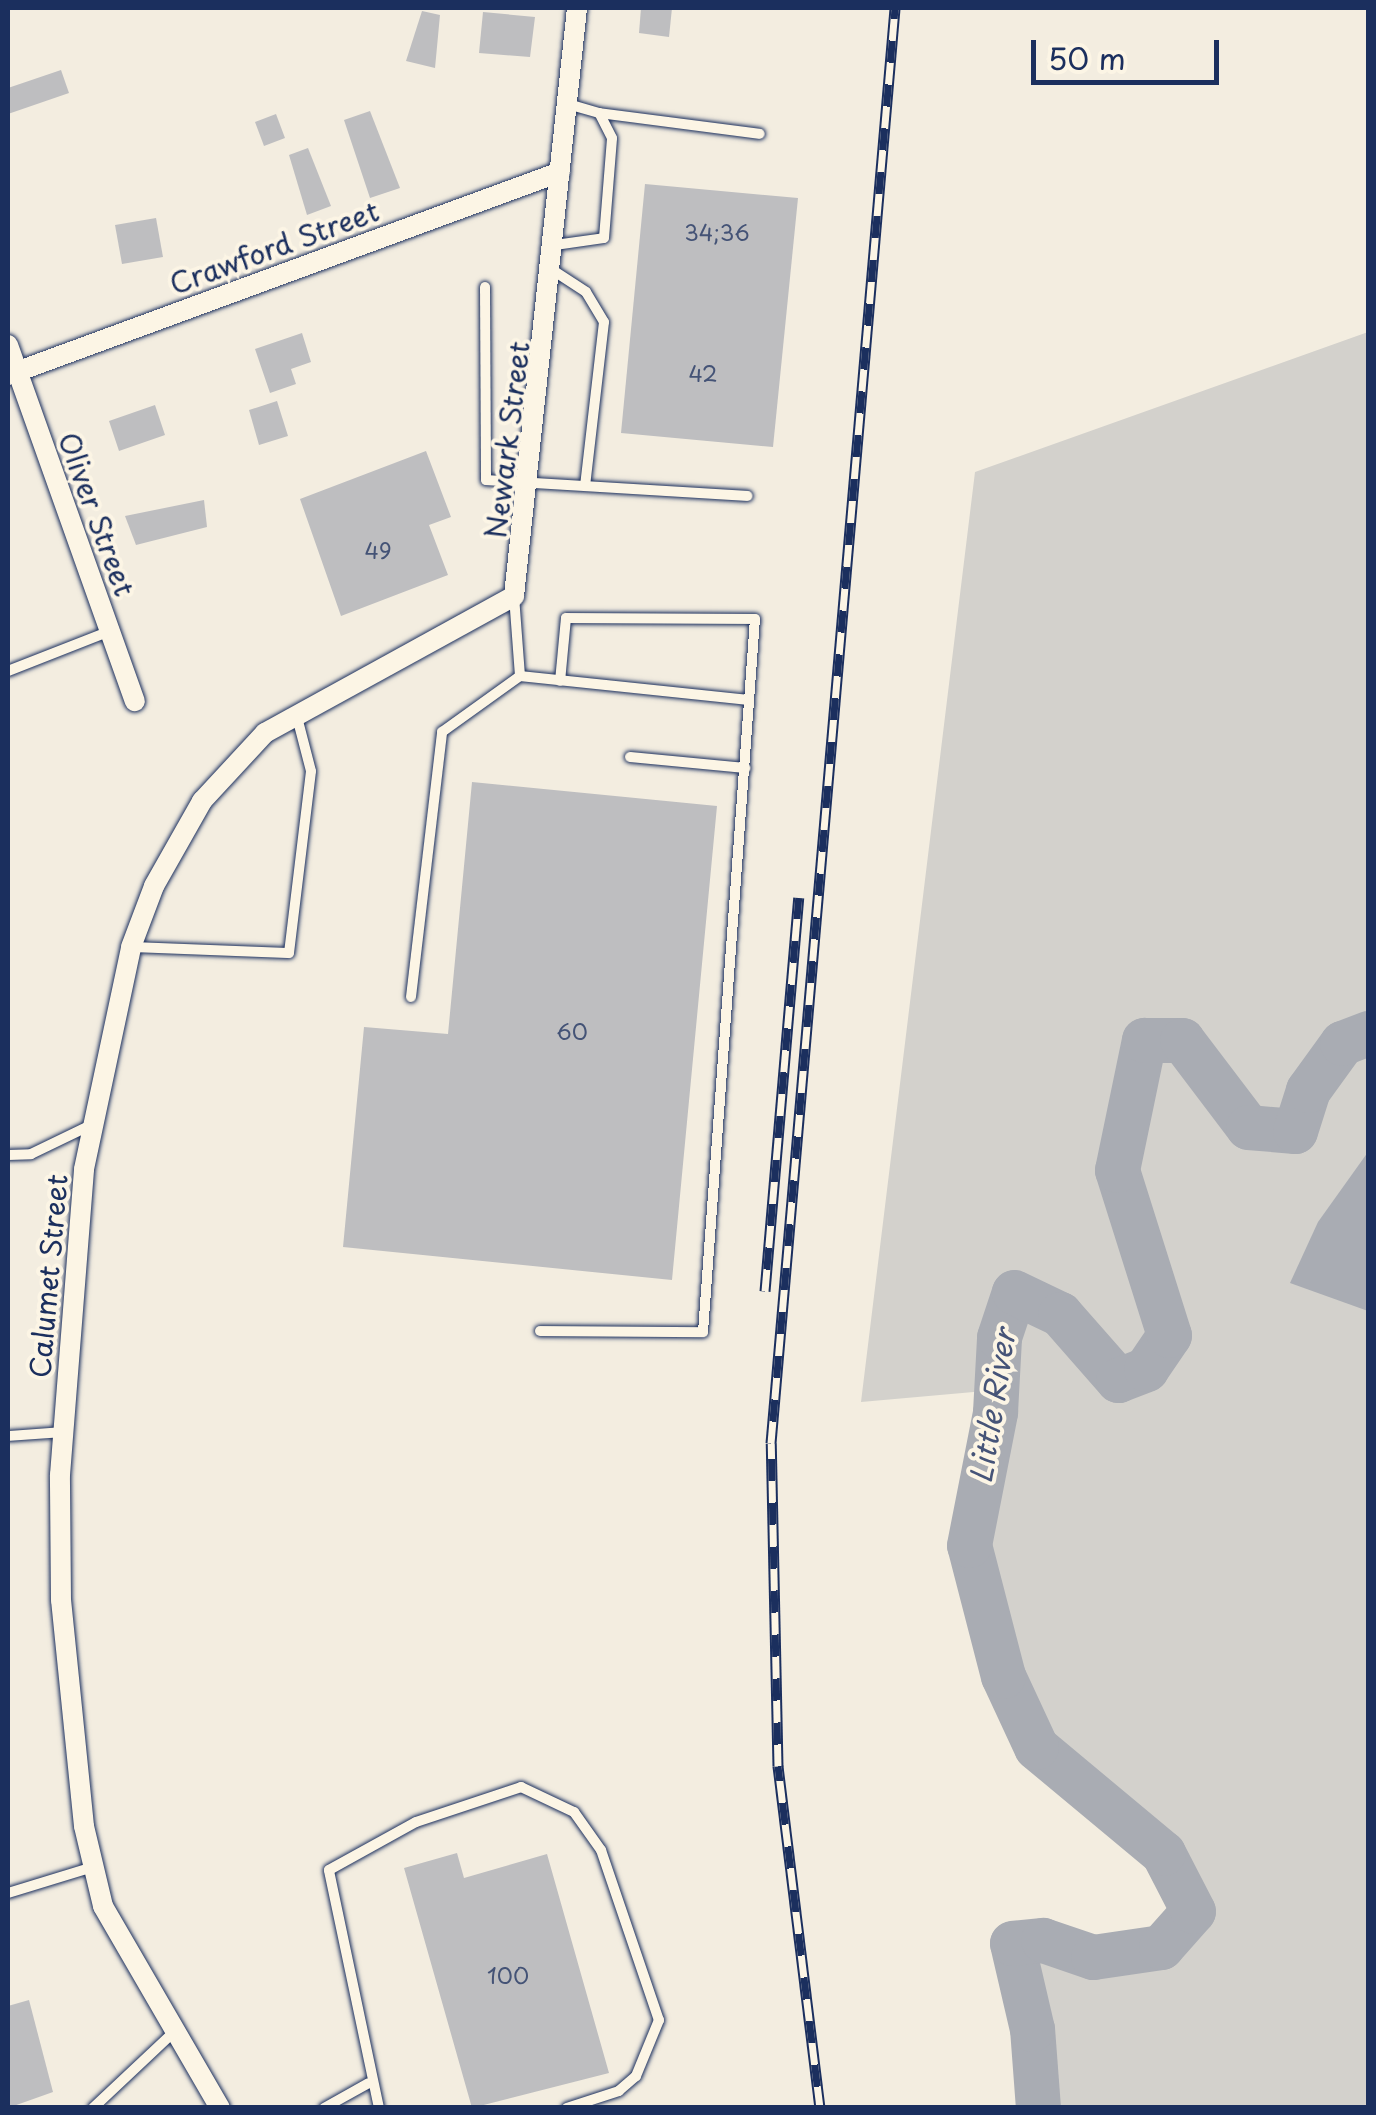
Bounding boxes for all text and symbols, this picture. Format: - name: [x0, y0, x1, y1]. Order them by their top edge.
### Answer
- scale bar: [1036, 20, 1224, 82]
- text: 50 m: [1048, 35, 1126, 80]
- street label: Crawford Street: [165, 194, 383, 300]
- house number: 34;36: [684, 219, 750, 245]
- street label: Newark Street: [478, 339, 536, 541]
- house number: 42: [688, 360, 718, 386]
- street label: Oliver Street: [52, 427, 142, 601]
- house number: 49: [364, 537, 392, 563]
- house number: 60: [556, 1018, 588, 1044]
- street label: Calumet Street: [22, 1172, 74, 1380]
- water label: Little River: [962, 1325, 1022, 1487]
- house number: 100: [487, 1962, 529, 1988]

